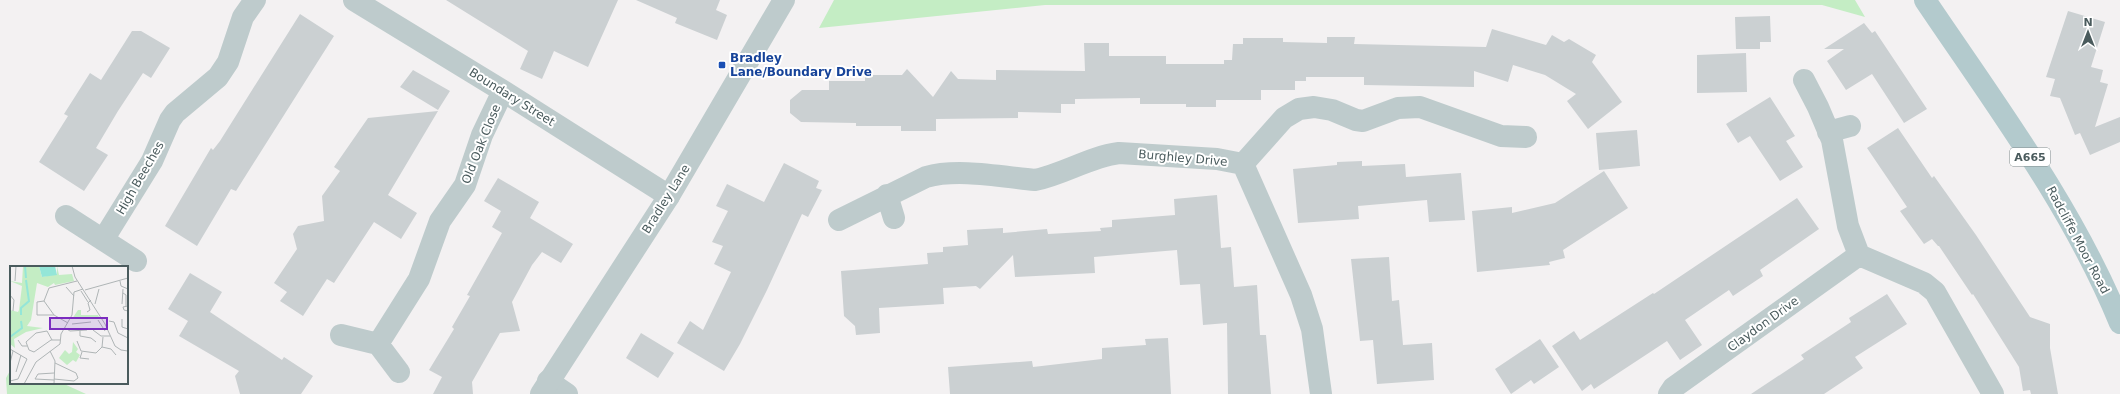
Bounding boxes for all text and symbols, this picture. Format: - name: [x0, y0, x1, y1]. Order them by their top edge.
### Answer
- north arrow: [2068, 12, 2108, 52]
- text: N: [2083, 16, 2093, 29]
- place label: Bradley Lane/Boundary Drive: [730, 51, 872, 79]
- marker: Bradley Lane/Boundary Drive: [717, 60, 727, 70]
- street label: Boundary Street: [467, 65, 558, 129]
- street label: Old Oak Close: [459, 102, 503, 186]
- street label: High Beeches: [113, 139, 167, 217]
- street label: Burghley Drive: [1138, 147, 1228, 169]
- road number: A665: [2010, 148, 2050, 166]
- street label: Bradley Lane: [639, 162, 693, 236]
- street label: Radcliffe Moor Road: [2044, 184, 2112, 296]
- inset map: [10, 266, 128, 384]
- street label: Claydon Drive: [1725, 293, 1801, 355]

